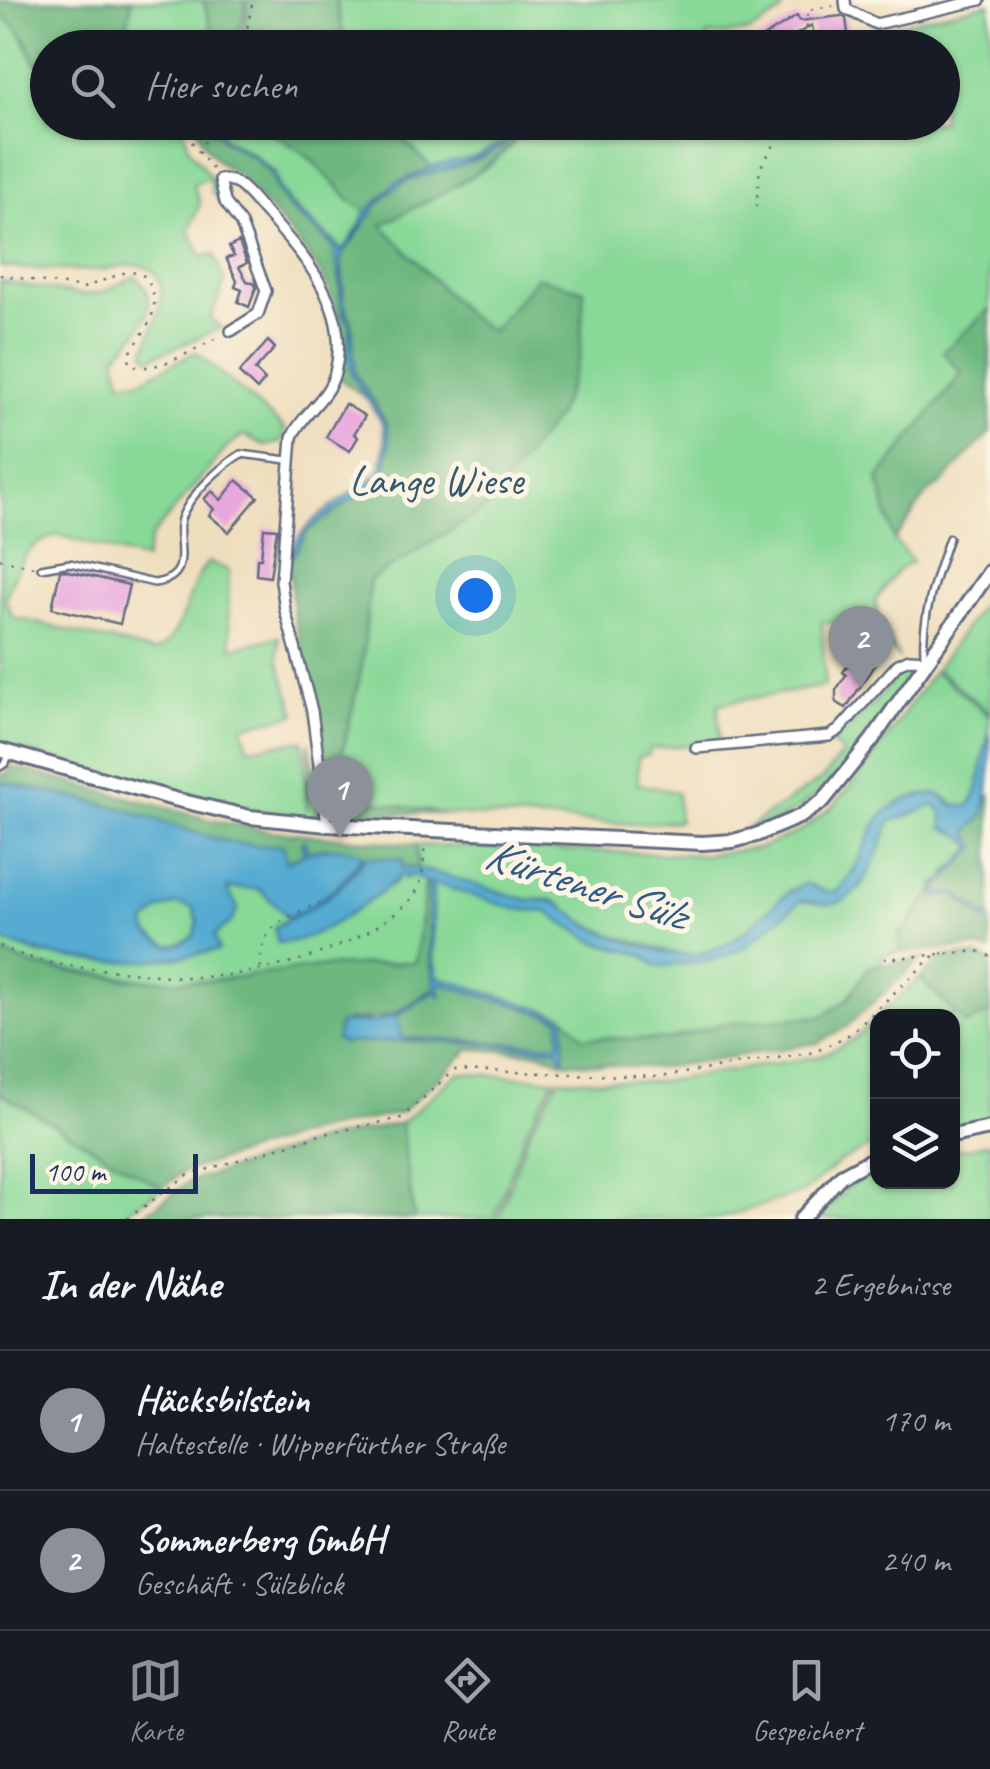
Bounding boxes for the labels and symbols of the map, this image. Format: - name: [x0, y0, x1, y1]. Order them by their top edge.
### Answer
- park label: Lange Wiese: [349, 454, 525, 507]
- your location: [450, 570, 501, 621]
- pin: 2: [828, 606, 894, 688]
- pin: 1: [308, 756, 372, 838]
- water label: Kürtener Sülz: [478, 825, 699, 946]
- scale bar: [30, 1149, 198, 1194]

